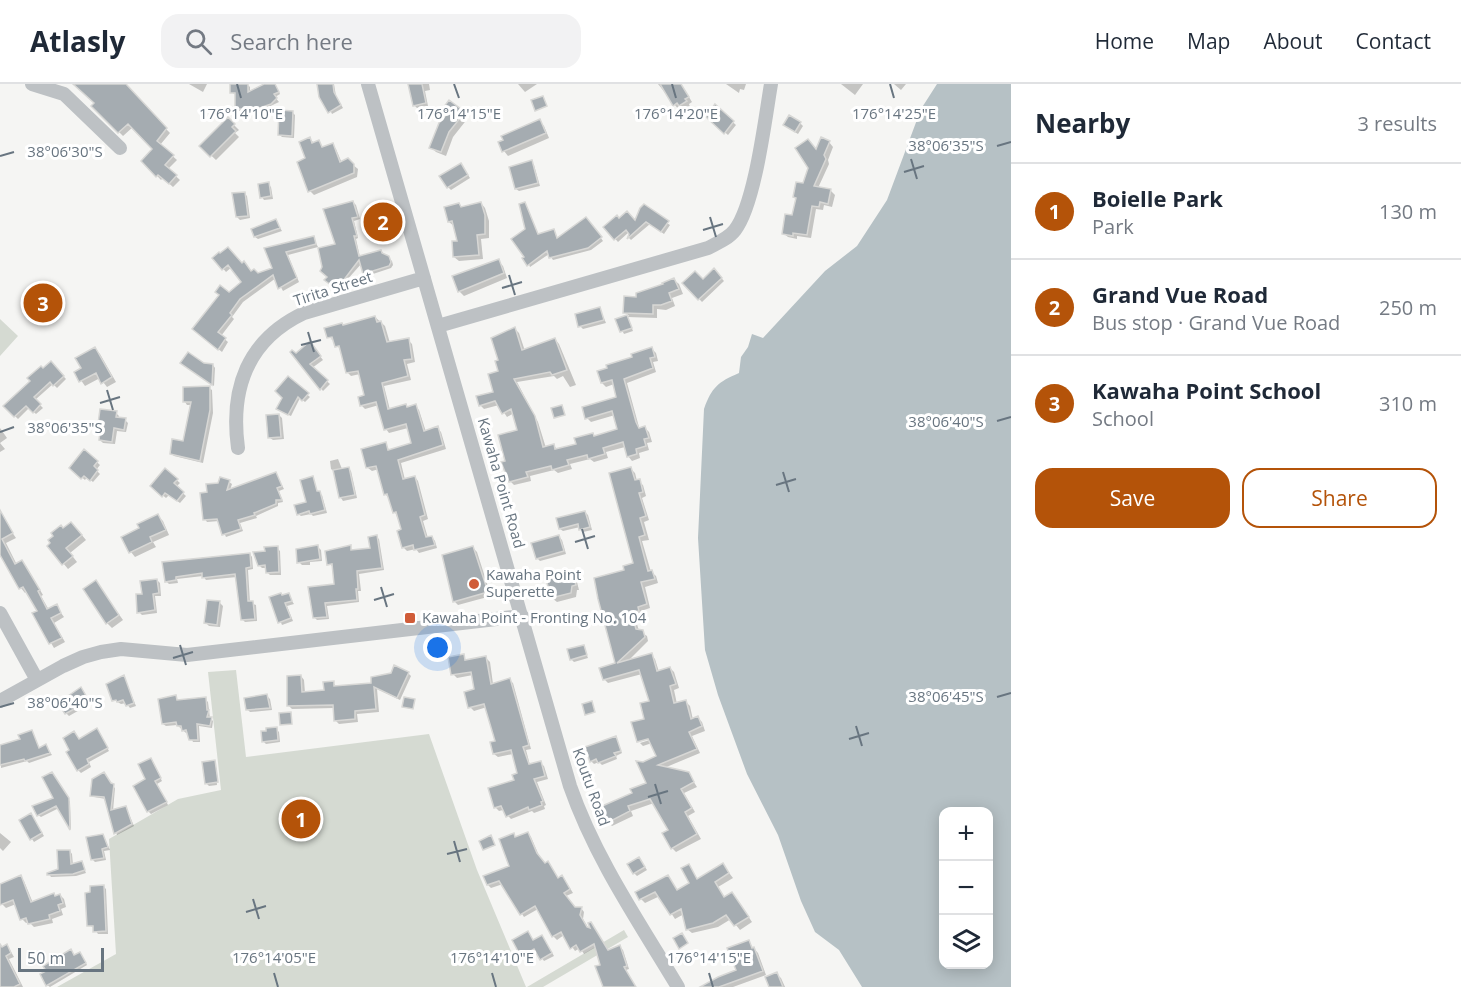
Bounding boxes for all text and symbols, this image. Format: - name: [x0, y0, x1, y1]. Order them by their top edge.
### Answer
- search box: [161, 14, 581, 68]
- text: Atlasly: [30, 22, 125, 60]
- icon: search: [182, 25, 215, 58]
- text: Search here: [230, 26, 353, 56]
- text: Home: [1095, 27, 1154, 55]
- text: Map: [1187, 27, 1230, 55]
- text: About: [1263, 27, 1323, 55]
- text: Contact: [1356, 27, 1431, 55]
- text: 176°14'10"E: [199, 103, 283, 123]
- text: 176°14'15"E: [417, 103, 501, 123]
- text: 176°14'20"E: [634, 103, 718, 123]
- text: 176°14'25"E: [852, 103, 936, 123]
- text: Nearby: [1035, 105, 1130, 141]
- text: 3 results: [1357, 110, 1437, 137]
- text: 38°06'35"S: [908, 135, 984, 155]
- text: 38°06'30"S: [27, 141, 103, 161]
- text: Boielle Park: [1092, 183, 1223, 213]
- text: 1: [1049, 198, 1060, 225]
- text: 130 m: [1379, 198, 1437, 225]
- pin: 2: [364, 200, 403, 244]
- text: Park: [1092, 213, 1134, 240]
- street label: Tirita Street: [291, 266, 375, 310]
- text: Grand Vue Road: [1092, 279, 1268, 309]
- pin: 3: [24, 280, 63, 326]
- text: 2: [1049, 294, 1060, 321]
- text: 250 m: [1379, 294, 1437, 321]
- text: Bus stop · Grand Vue Road: [1092, 309, 1340, 336]
- text: Kawaha Point School: [1092, 375, 1321, 405]
- text: 3: [1049, 390, 1060, 417]
- text: 310 m: [1379, 390, 1437, 417]
- text: School: [1092, 405, 1154, 432]
- text: 38°06'40"S: [908, 411, 984, 431]
- street label: Kawaha Point Road: [474, 415, 530, 550]
- text: 38°06'35"S: [27, 417, 103, 437]
- button: Save: [1035, 468, 1230, 528]
- button: Share: [1242, 468, 1437, 528]
- place label: Kawaha Point Superette: [486, 564, 581, 601]
- marker: Kawaha Point Superette: [467, 577, 481, 591]
- place label: Kawaha Point - Fronting No. 104: [422, 607, 647, 627]
- marker: Kawaha Point - Fronting No. 104: [403, 611, 417, 625]
- your location: [423, 633, 452, 662]
- text: 38°06'45"S: [908, 686, 984, 706]
- text: 38°06'40"S: [27, 692, 103, 712]
- street label: Koutu Road: [569, 745, 615, 828]
- pin: 1: [282, 796, 320, 842]
- map controls: [939, 807, 993, 969]
- button: +: [939, 807, 993, 861]
- button: −: [939, 861, 993, 915]
- button: layers: [939, 915, 993, 969]
- scale bar: [18, 945, 104, 972]
- text: 50 m: [27, 947, 64, 969]
- text: 176°14'05"E: [232, 947, 316, 967]
- text: 176°14'10"E: [450, 947, 534, 967]
- text: 176°14'15"E: [667, 947, 751, 967]

